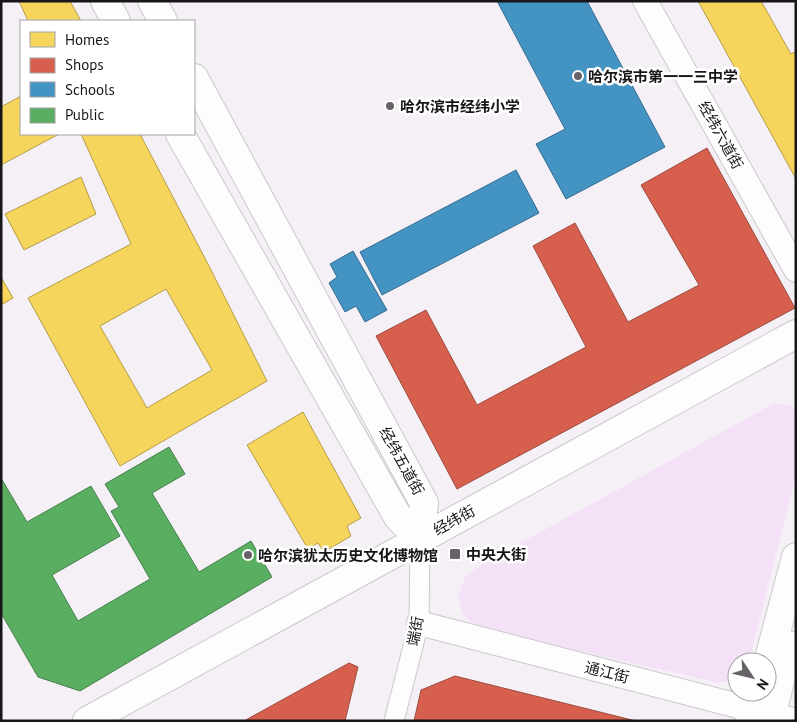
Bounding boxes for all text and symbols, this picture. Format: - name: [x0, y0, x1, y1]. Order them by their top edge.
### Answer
- legend: [20, 20, 195, 135]
- text: Homes: [65, 30, 109, 49]
- text: Shops: [65, 55, 104, 74]
- place label: 哈尔滨市第一一三中学: [588, 67, 738, 86]
- marker: 哈尔滨市第一一三中学: [572, 70, 584, 82]
- text: Schools: [65, 80, 115, 99]
- place label: 哈尔滨市经纬小学: [400, 97, 520, 116]
- street label: 经纬六道街: [695, 98, 747, 172]
- marker: 哈尔滨市经纬小学: [384, 100, 396, 112]
- text: Public: [65, 105, 104, 124]
- street label: 经纬五道街: [376, 424, 428, 498]
- street label: 经纬街: [430, 501, 478, 539]
- place label: 中央大街: [466, 545, 526, 564]
- place label: 哈尔滨犹太历史文化博物馆: [258, 546, 438, 565]
- marker: 中央大街: [448, 547, 462, 561]
- marker: 哈尔滨犹太历史文化博物馆: [242, 549, 254, 561]
- street label: 端街: [403, 615, 427, 647]
- north arrow: [727, 652, 777, 702]
- street label: 通江街: [583, 657, 631, 687]
- text: N: [753, 676, 773, 693]

